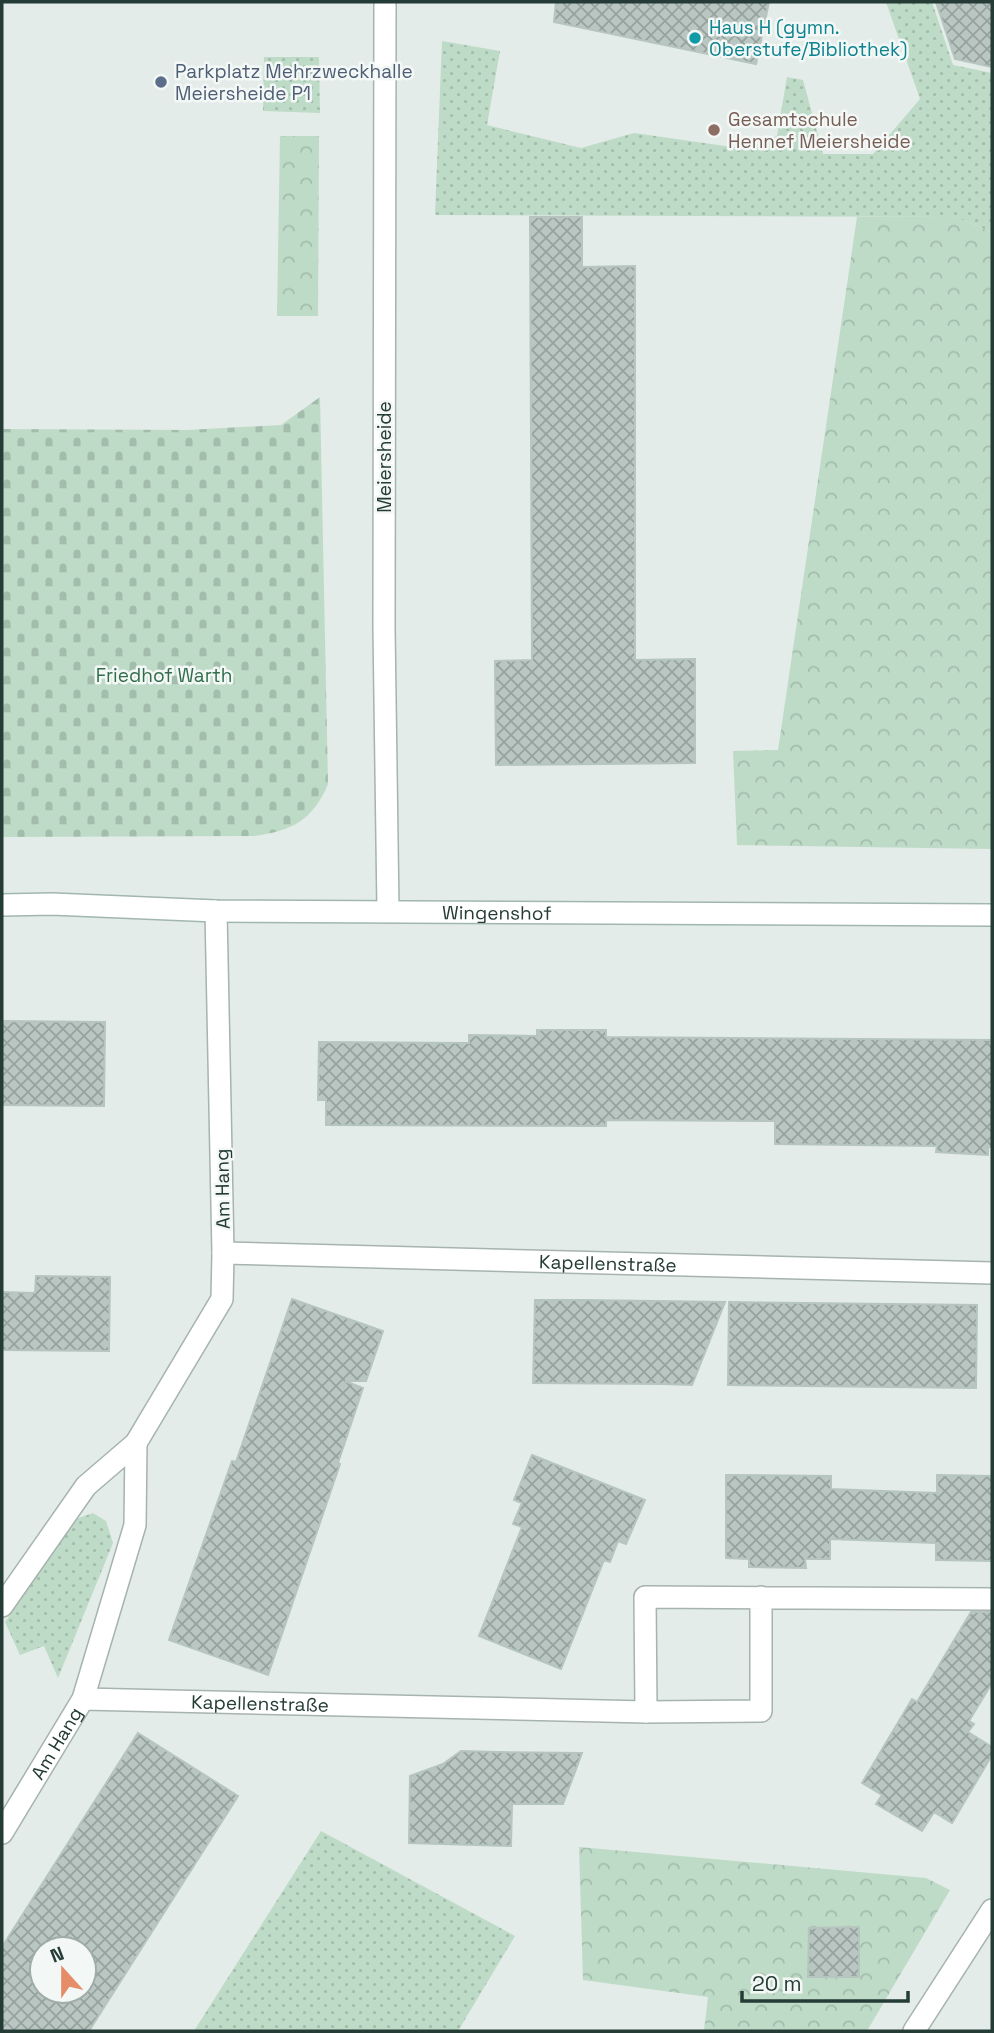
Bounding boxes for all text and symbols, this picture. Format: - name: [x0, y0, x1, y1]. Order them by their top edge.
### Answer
- place label: Haus H (gymn. Oberstufe/Bibliothek): [709, 15, 907, 62]
- marker: Haus H (gymn. Oberstufe/Bibliothek): [687, 30, 703, 46]
- place label: Parkplatz Mehrzweckhalle Meiersheide P1: [175, 59, 413, 106]
- marker: Parkplatz Mehrzweckhalle Meiersheide P1: [153, 74, 169, 90]
- place label: Gesamtschule Hennef Meiersheide: [728, 107, 911, 154]
- marker: Gesamtschule Hennef Meiersheide: [706, 122, 722, 138]
- street label: Meiersheide: [372, 401, 397, 513]
- park label: Friedhof Warth: [96, 663, 232, 688]
- street label: Wingenshof: [442, 900, 552, 926]
- street label: Am Hang: [209, 1149, 236, 1229]
- street label: Kapellenstraße: [539, 1249, 677, 1278]
- street label: Kapellenstraße: [191, 1689, 329, 1718]
- street label: Am Hang: [25, 1702, 88, 1784]
- north arrow: [28, 1935, 98, 2005]
- text: N: [47, 1941, 68, 1969]
- scale bar: [742, 1960, 908, 2004]
- text: 20 m: [752, 1970, 802, 1997]

